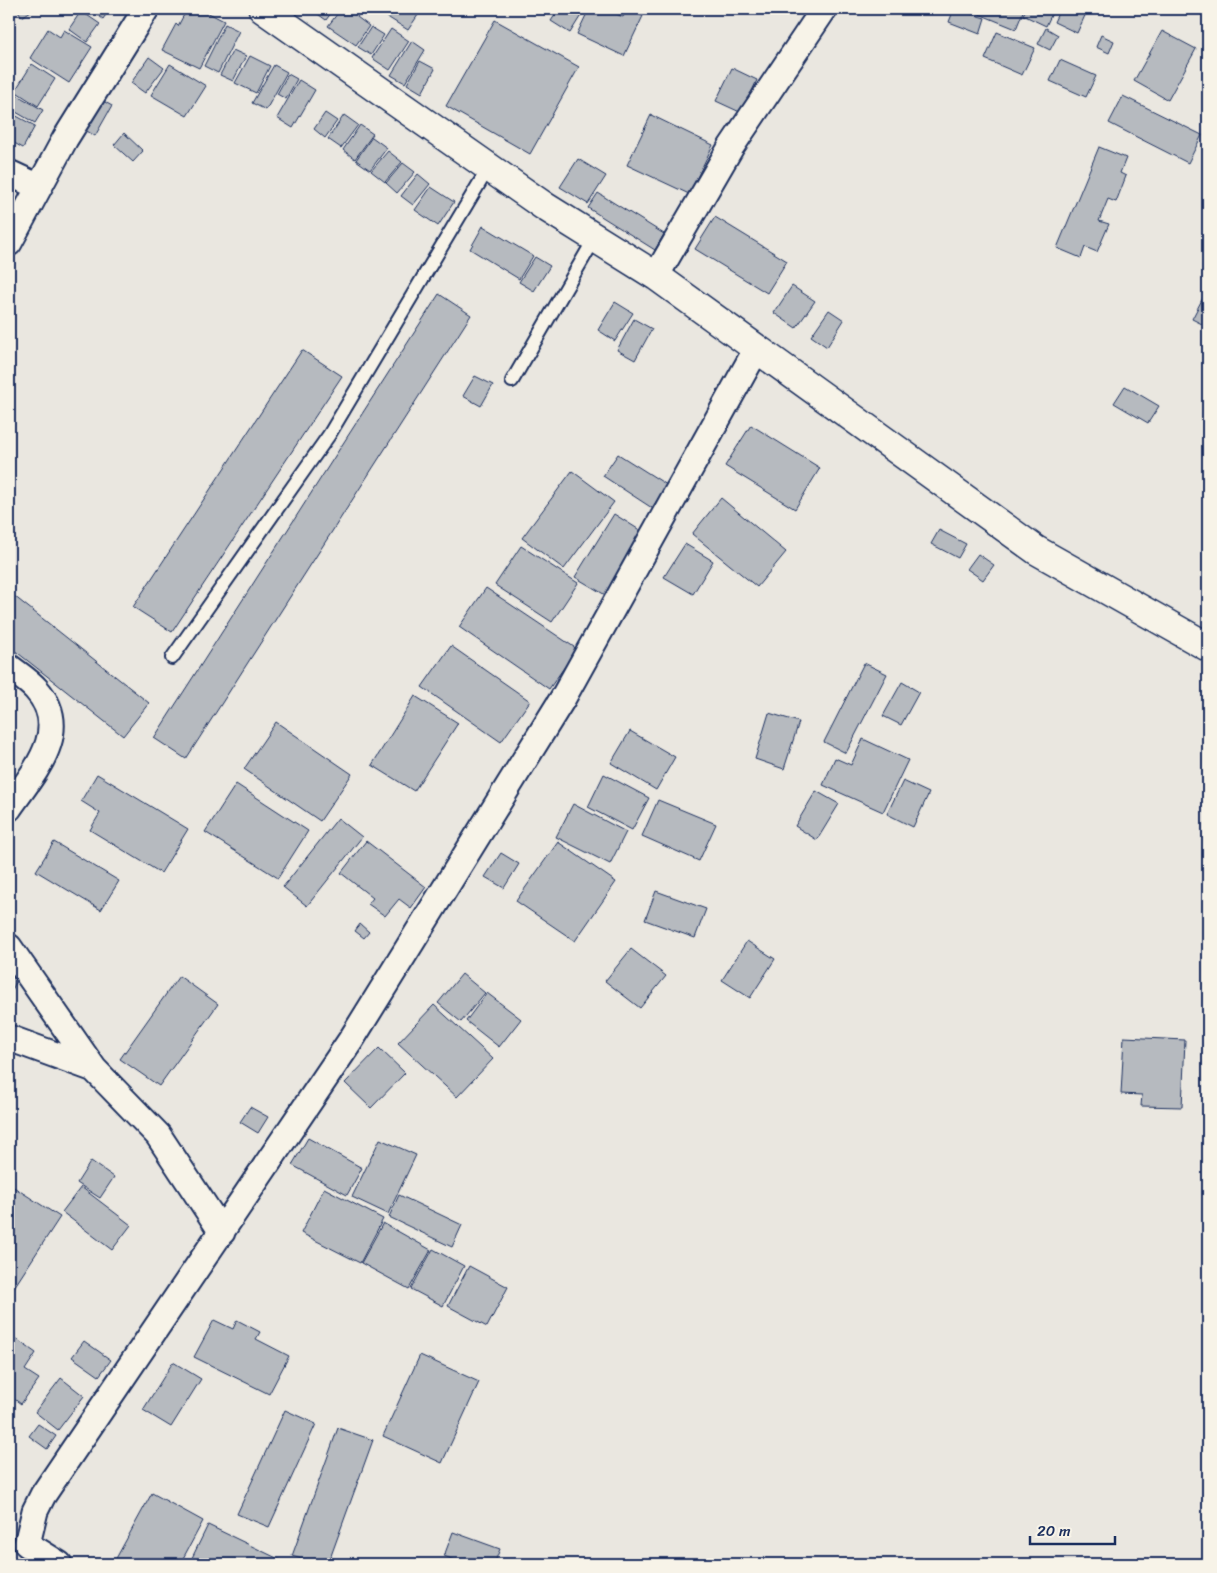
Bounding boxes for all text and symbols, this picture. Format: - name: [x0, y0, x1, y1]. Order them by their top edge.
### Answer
- scale bar: [1030, 1513, 1114, 1545]
- text: 20 m: [1037, 1518, 1071, 1544]

